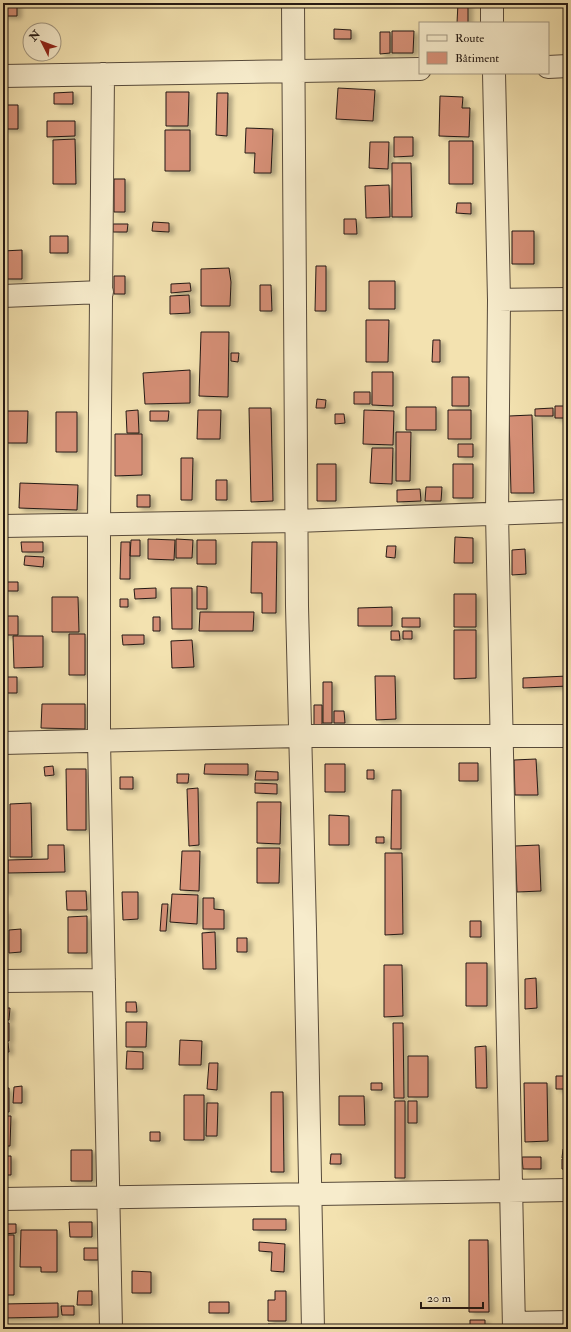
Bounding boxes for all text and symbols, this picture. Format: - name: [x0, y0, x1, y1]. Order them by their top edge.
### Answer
- north arrow: [22, 22, 62, 62]
- legend: [419, 22, 549, 74]
- text: N: [26, 27, 44, 44]
- text: Route: [455, 31, 484, 46]
- text: Bâtiment: [455, 51, 499, 66]
- scale bar: [421, 1284, 483, 1310]
- text: 20 m: [427, 1291, 452, 1306]

